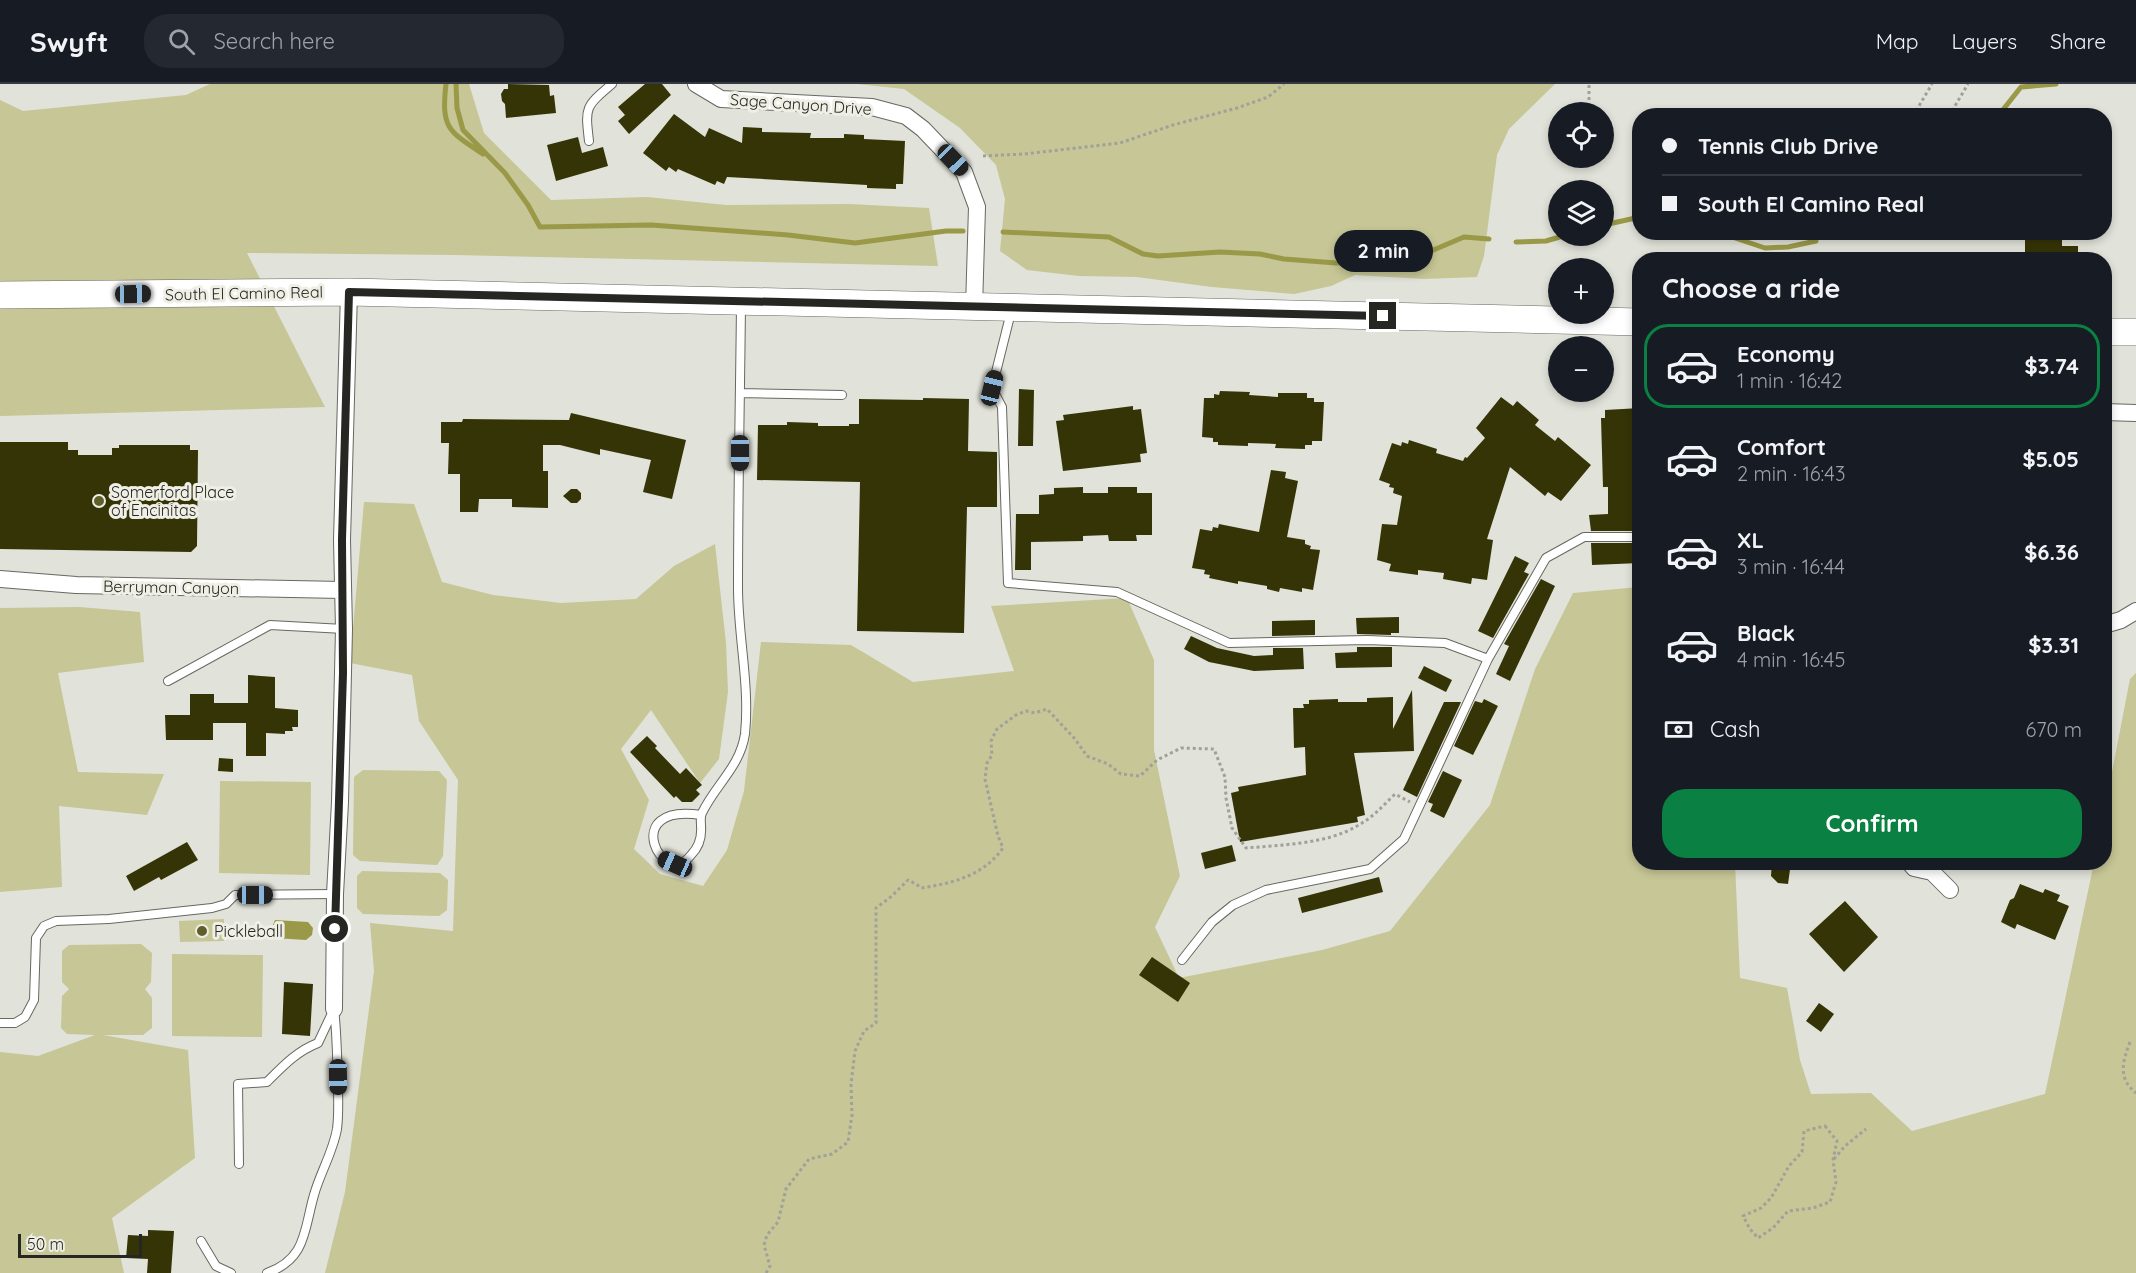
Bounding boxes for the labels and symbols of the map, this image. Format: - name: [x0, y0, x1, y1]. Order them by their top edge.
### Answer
- street label: Sage Canyon Drive: [730, 89, 872, 119]
- car: [934, 141, 972, 179]
- callout: 2 min: [1334, 229, 1432, 271]
- street label: South El Camino Real: [165, 282, 323, 304]
- car: [115, 285, 151, 303]
- route end: [1369, 302, 1396, 329]
- car: [979, 368, 1005, 408]
- car: [731, 435, 749, 471]
- place label: Somerford Place of Encinitas: [111, 482, 234, 520]
- marker: Somerford Place of Encinitas: [92, 494, 106, 508]
- street label: Berryman Canyon: [103, 576, 239, 598]
- car: [655, 848, 695, 880]
- car: [237, 886, 273, 904]
- route start: [321, 915, 348, 942]
- place label: Pickleball: [214, 921, 283, 941]
- marker: Pickleball: [195, 924, 209, 938]
- car: [329, 1059, 347, 1095]
- scale bar: [18, 1231, 142, 1258]

